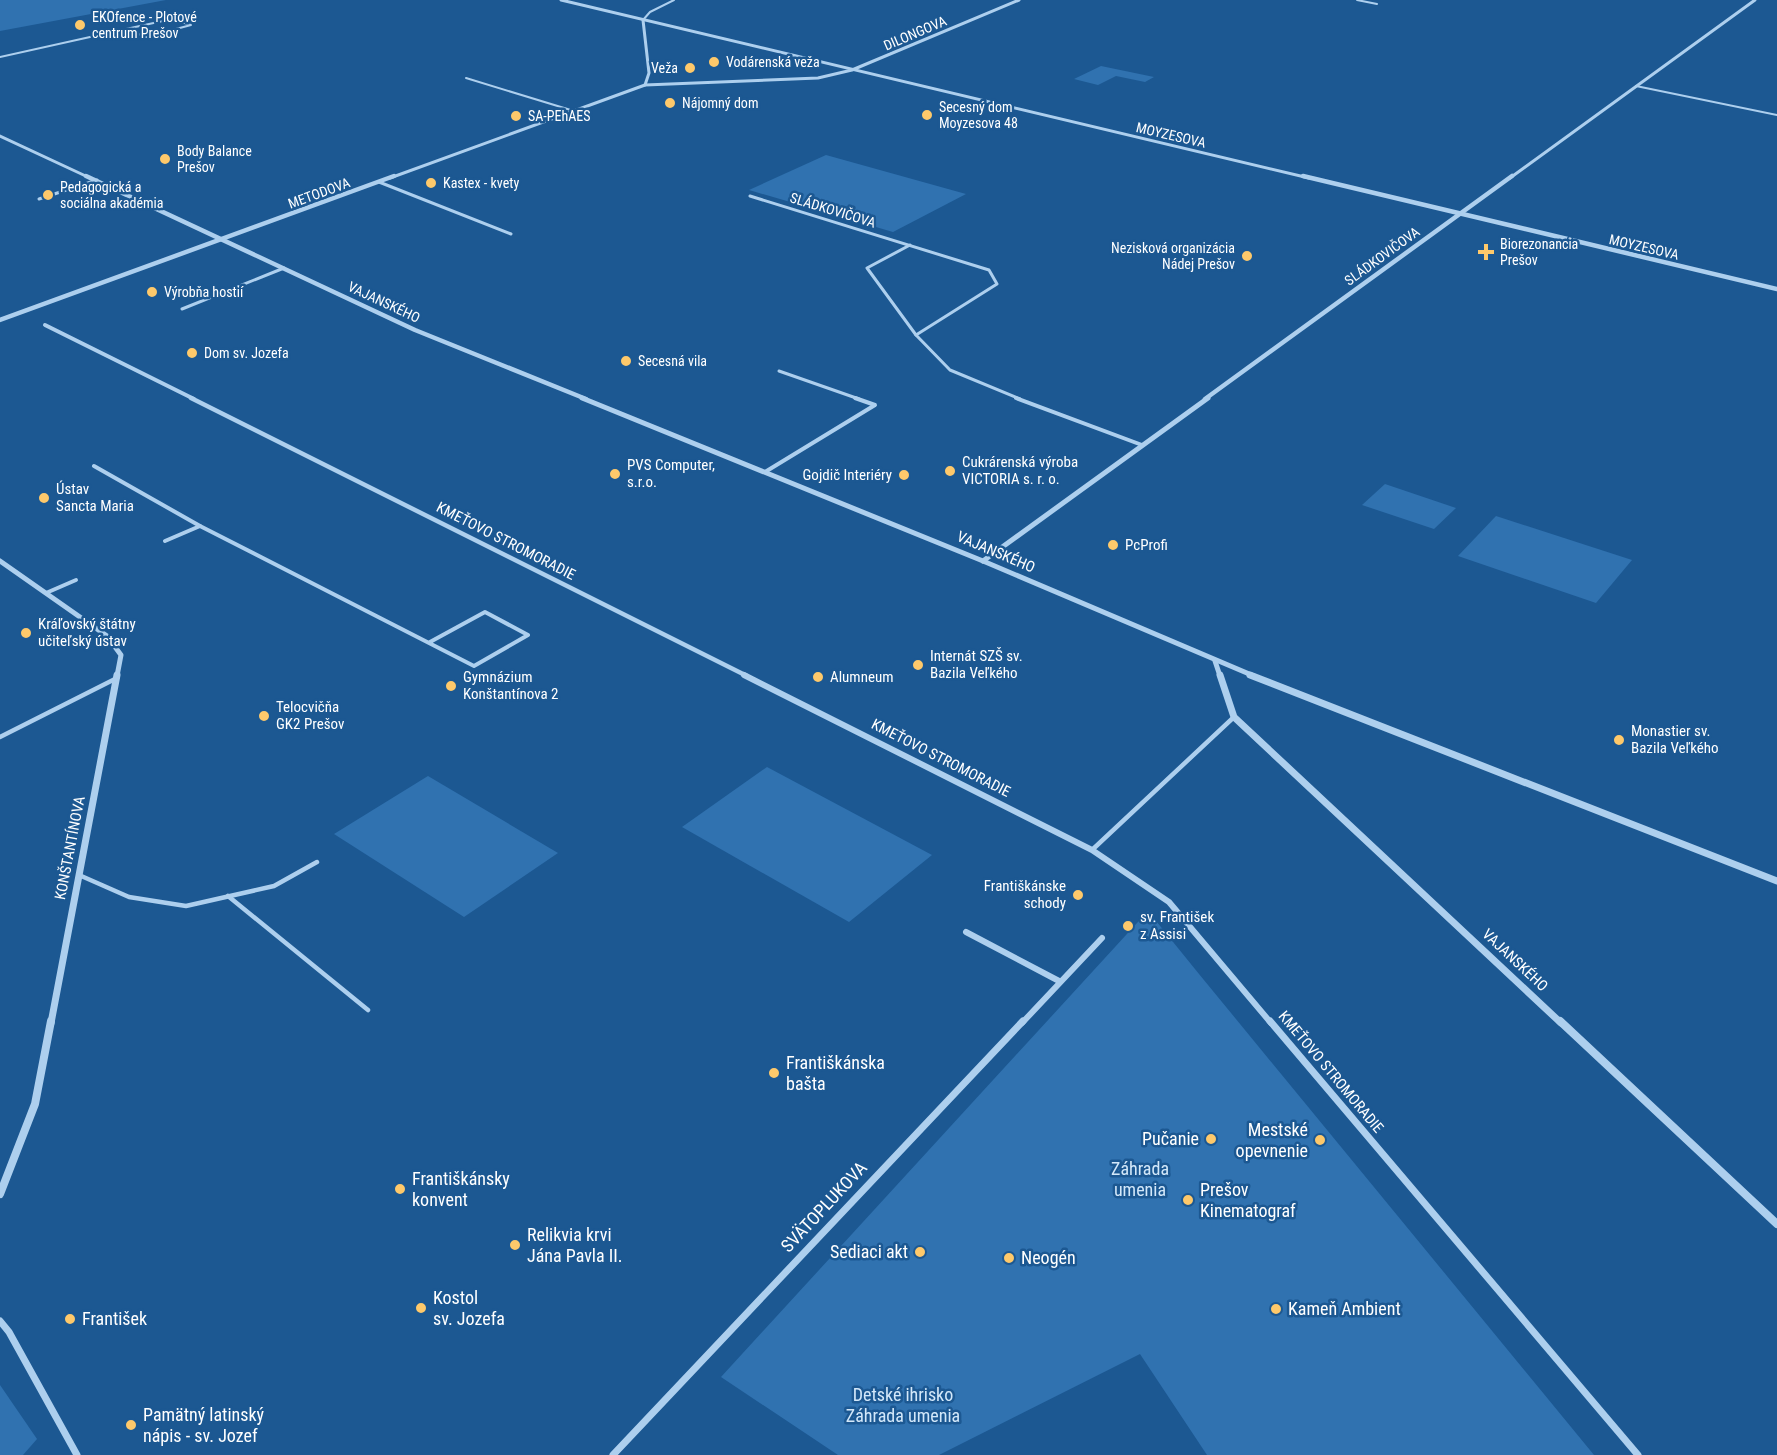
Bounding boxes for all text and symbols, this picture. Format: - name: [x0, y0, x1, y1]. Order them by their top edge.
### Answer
- place label: EKOfence - Plotové centrum Prešov: [92, 9, 197, 41]
- street label: DILONGOVA: [881, 13, 949, 53]
- marker: EKOfence - Plotové centrum Prešov: [73, 18, 87, 32]
- place label: Vodárenská veža: [726, 54, 820, 70]
- marker: Vodárenská veža: [707, 55, 721, 69]
- place label: Veža: [651, 60, 678, 76]
- marker: Veža: [683, 61, 697, 75]
- place label: Nájomný dom: [682, 95, 758, 111]
- marker: Nájomný dom: [663, 96, 677, 110]
- place label: Secesný dom Moyzesova 48: [939, 99, 1018, 131]
- place label: SA-PEhAES: [528, 108, 591, 124]
- marker: Secesný dom Moyzesova 48: [920, 108, 934, 122]
- marker: SA-PEhAES: [509, 109, 523, 123]
- street label: MOYZESOVA: [1134, 119, 1208, 151]
- place label: Body Balance Prešov: [177, 143, 252, 175]
- marker: Body Balance Prešov: [158, 152, 172, 166]
- street label: METODOVA: [286, 174, 352, 212]
- place label: Kastex - kvety: [443, 175, 519, 191]
- marker: Kastex - kvety: [424, 176, 438, 190]
- place label: Pedagogická a sociálna akadémia: [60, 179, 163, 211]
- marker: Pedagogická a sociálna akadémia: [41, 188, 55, 202]
- street label: SLÁDKOVIČOVA: [788, 188, 878, 231]
- street label: SLÁDKOVIČOVA: [1341, 223, 1423, 289]
- street label: MOYZESOVA: [1607, 231, 1681, 263]
- place label: Biorezonancia Prešov: [1500, 236, 1578, 268]
- place label: Nezisková organizácia Nádej Prešov: [1111, 240, 1235, 272]
- marker: Biorezonancia Prešov: [1477, 243, 1495, 261]
- marker: Nezisková organizácia Nádej Prešov: [1240, 249, 1254, 263]
- street label: VAJANSKÉHO: [345, 277, 423, 326]
- place label: Výrobňa hostií: [164, 284, 244, 300]
- marker: Výrobňa hostií: [145, 285, 159, 299]
- place label: Dom sv. Jozefa: [204, 345, 289, 361]
- marker: Dom sv. Jozefa: [185, 346, 199, 360]
- place label: Secesná vila: [638, 353, 707, 369]
- marker: Secesná vila: [619, 354, 633, 368]
- place label: Cukrárenská výroba VICTORIA s. r. o.: [962, 453, 1078, 488]
- place label: PVS Computer, s.r.o.: [627, 456, 715, 491]
- marker: Cukrárenská výroba VICTORIA s. r. o.: [943, 464, 957, 478]
- place label: Gojdič Interiéry: [803, 466, 892, 484]
- marker: PVS Computer, s.r.o.: [608, 467, 622, 481]
- marker: Gojdič Interiéry: [897, 468, 911, 482]
- place label: Ústav Sancta Maria: [56, 480, 134, 515]
- marker: Ústav Sancta Maria: [37, 491, 51, 505]
- street label: KMEŤOVO STROMORADIE: [433, 498, 579, 584]
- street label: VAJANSKÉHO: [954, 527, 1038, 577]
- place label: PcProfi: [1125, 536, 1168, 554]
- marker: PcProfi: [1106, 538, 1120, 552]
- place label: Kráľovský štátny učiteľský ústav: [38, 615, 136, 650]
- marker: Kráľovský štátny učiteľský ústav: [19, 626, 33, 640]
- place label: Internát SZŠ sv. Bazila Veľkého: [930, 647, 1023, 682]
- marker: Internát SZŠ sv. Bazila Veľkého: [911, 658, 925, 672]
- place label: Gymnázium Konštantínova 2: [463, 668, 559, 703]
- place label: Alumneum: [830, 668, 893, 686]
- marker: Alumneum: [811, 670, 825, 684]
- marker: Gymnázium Konštantínova 2: [444, 679, 458, 693]
- place label: Telocvičňa GK2 Prešov: [276, 698, 345, 733]
- marker: Telocvičňa GK2 Prešov: [257, 709, 271, 723]
- street label: KMEŤOVO STROMORADIE: [868, 715, 1014, 801]
- place label: Monastier sv. Bazila Veľkého: [1631, 722, 1719, 757]
- marker: Monastier sv. Bazila Veľkého: [1612, 733, 1626, 747]
- street label: KONŠTANTÍNOVA: [51, 794, 89, 901]
- place label: Františkánske schody: [984, 877, 1066, 912]
- marker: Františkánske schody: [1071, 888, 1085, 902]
- place label: sv. František z Assisi: [1140, 908, 1214, 943]
- marker: sv. František z Assisi: [1121, 919, 1135, 933]
- street label: VAJANSKÉHO: [1478, 925, 1552, 995]
- street label: KMEŤOVO STROMORADIE: [1275, 1007, 1387, 1137]
- place label: Františkánska bašta: [786, 1052, 885, 1094]
- marker: Františkánska bašta: [767, 1066, 781, 1080]
- place label: Mestské opevnenie: [1236, 1119, 1308, 1161]
- place label: Pučanie: [1142, 1128, 1199, 1149]
- marker: Pučanie: [1204, 1132, 1218, 1146]
- marker: Mestské opevnenie: [1313, 1133, 1327, 1147]
- street label: SVÄTOPLUKOVA: [776, 1157, 871, 1256]
- park label: Záhrada umenia: [1111, 1158, 1169, 1200]
- place label: Františkánsky konvent: [412, 1168, 510, 1210]
- place label: Prešov Kinematograf: [1200, 1179, 1296, 1221]
- marker: Františkánsky konvent: [393, 1182, 407, 1196]
- marker: Prešov Kinematograf: [1181, 1193, 1195, 1207]
- place label: Relikvia krvi Jána Pavla II.: [527, 1224, 623, 1266]
- marker: Relikvia krvi Jána Pavla II.: [508, 1238, 522, 1252]
- place label: Sediaci akt: [830, 1241, 908, 1262]
- marker: Sediaci akt: [913, 1245, 927, 1259]
- place label: Neogén: [1021, 1247, 1076, 1268]
- marker: Neogén: [1002, 1251, 1016, 1265]
- place label: Kostol sv. Jozefa: [433, 1287, 505, 1329]
- place label: Kameň Ambient: [1288, 1298, 1401, 1319]
- marker: Kostol sv. Jozefa: [414, 1301, 428, 1315]
- marker: Kameň Ambient: [1269, 1302, 1283, 1316]
- place label: František: [82, 1308, 147, 1329]
- marker: František: [63, 1312, 77, 1326]
- park label: Detské ihrisko Záhrada umenia: [846, 1384, 960, 1426]
- place label: Pamätný latinský nápis - sv. Jozef: [143, 1404, 265, 1446]
- marker: Pamätný latinský nápis - sv. Jozef: [124, 1418, 138, 1432]

